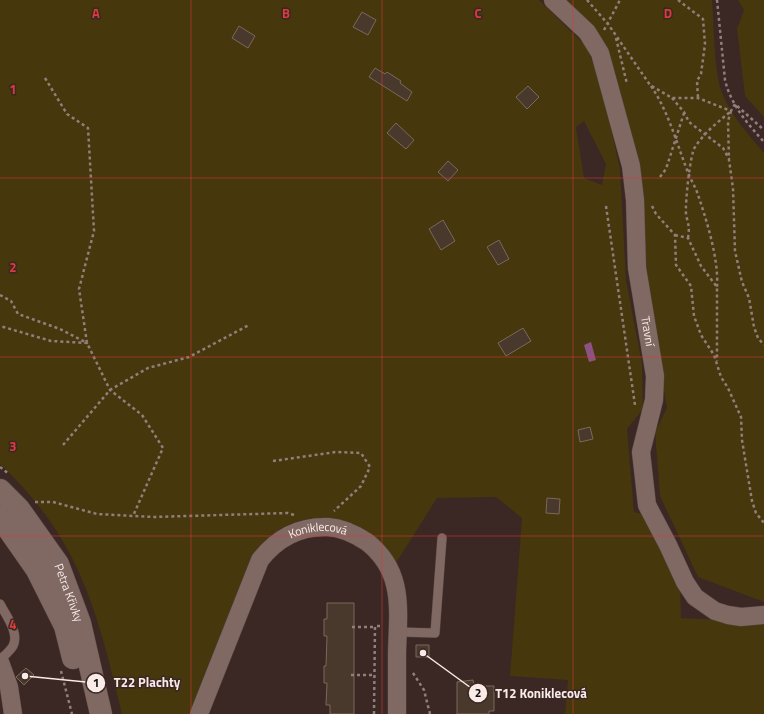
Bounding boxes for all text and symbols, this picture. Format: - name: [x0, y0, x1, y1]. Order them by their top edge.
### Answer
- text: A: [92, 3, 100, 23]
- text: B: [282, 3, 290, 23]
- text: C: [474, 3, 482, 23]
- text: D: [664, 3, 672, 23]
- text: 1: [9, 79, 17, 99]
- text: 2: [9, 257, 17, 277]
- street label: Travní: [636, 315, 660, 349]
- text: 3: [9, 436, 17, 456]
- street label: Koniklecová: [285, 517, 350, 543]
- street label: Petra Křivky: [50, 561, 89, 625]
- text: 4: [9, 614, 17, 634]
- callout: T22 Plachty: [86, 670, 188, 695]
- text: T22 Plachty: [114, 672, 181, 692]
- text: 1: [93, 673, 99, 692]
- callout: T12 Koniklecová: [468, 681, 595, 706]
- text: 2: [475, 683, 481, 702]
- text: T12 Koniklecová: [495, 683, 587, 703]

